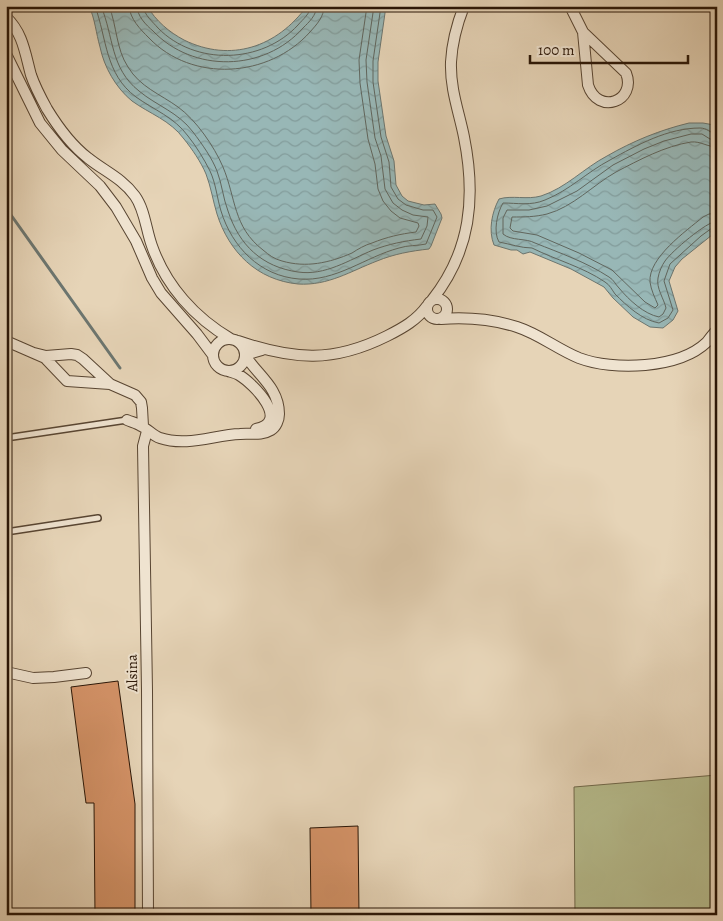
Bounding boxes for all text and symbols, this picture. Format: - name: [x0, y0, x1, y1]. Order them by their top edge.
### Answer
- scale bar: [530, 32, 688, 64]
- text: 100 m: [538, 40, 575, 60]
- street label: Alsina: [122, 654, 142, 693]

